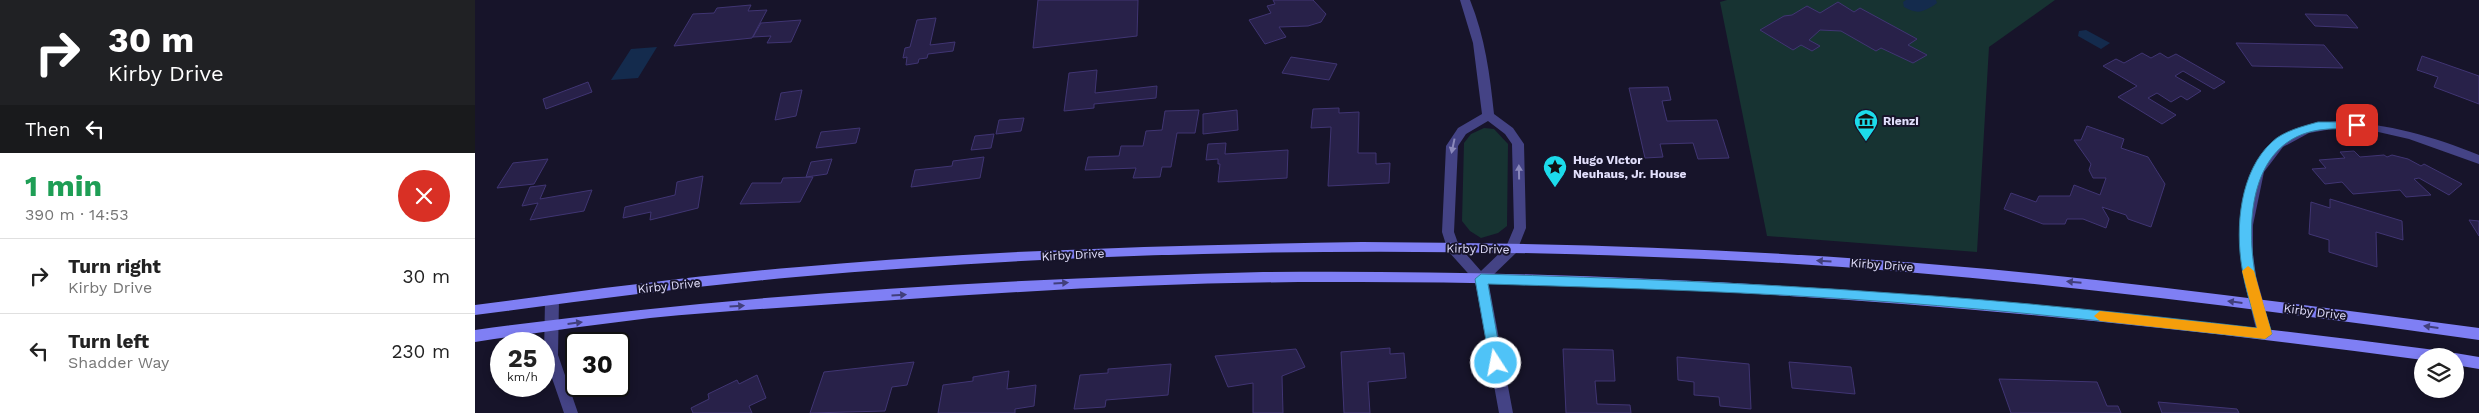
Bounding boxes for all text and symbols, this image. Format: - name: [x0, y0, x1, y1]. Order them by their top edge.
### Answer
- text: 30 m: [108, 19, 194, 61]
- icon: right: [25, 20, 90, 85]
- text: Kirby Drive: [108, 61, 224, 86]
- pin: [2336, 104, 2378, 146]
- museum icon: Rienzi: [1853, 108, 1879, 142]
- icon: arrive: [2343, 111, 2371, 139]
- place label: Rienzi: [1883, 114, 1919, 128]
- icon: left: [81, 115, 109, 143]
- text: Then: [25, 118, 71, 141]
- one-way arrow: [1449, 138, 1457, 153]
- place label: Hugo Victor Neuhaus, Jr. House: [1573, 153, 1687, 181]
- place icon: Hugo Victor Neuhaus, Jr. House: [1542, 154, 1568, 188]
- one-way arrow: [1514, 164, 1522, 180]
- text: 1 min: [25, 168, 102, 203]
- button: close: [398, 170, 450, 222]
- text: 390 m · 14:53: [25, 205, 128, 224]
- street label: Kirby Drive: [1446, 241, 1510, 257]
- street label: Kirby Drive: [1041, 246, 1105, 264]
- text: Turn right: [68, 255, 161, 278]
- street label: Kirby Drive: [1850, 256, 1914, 274]
- one-way arrow: [1816, 257, 1832, 265]
- icon: right: [25, 262, 53, 290]
- text: 30 m: [403, 265, 450, 288]
- street label: Kirby Drive: [637, 276, 701, 296]
- text: Kirby Drive: [68, 278, 152, 297]
- one-way arrow: [2065, 278, 2081, 286]
- one-way arrow: [1053, 279, 1069, 287]
- one-way arrow: [891, 290, 907, 298]
- one-way arrow: [2227, 298, 2243, 306]
- street label: Kirby Drive: [2283, 301, 2347, 323]
- one-way arrow: [729, 302, 745, 310]
- one-way arrow: [568, 319, 584, 327]
- one-way arrow: [2422, 323, 2438, 331]
- text: Turn left: [68, 330, 149, 353]
- speed limit sign: 30: [565, 332, 630, 397]
- position arrow: [1469, 336, 1521, 388]
- icon: left: [25, 337, 53, 365]
- text: 230 m: [391, 340, 450, 363]
- text: 25: [508, 344, 537, 373]
- map controls: [2414, 348, 2464, 398]
- button: layers: [2414, 348, 2464, 398]
- text: Shadder Way: [68, 353, 169, 372]
- text: km/h: [507, 370, 538, 384]

